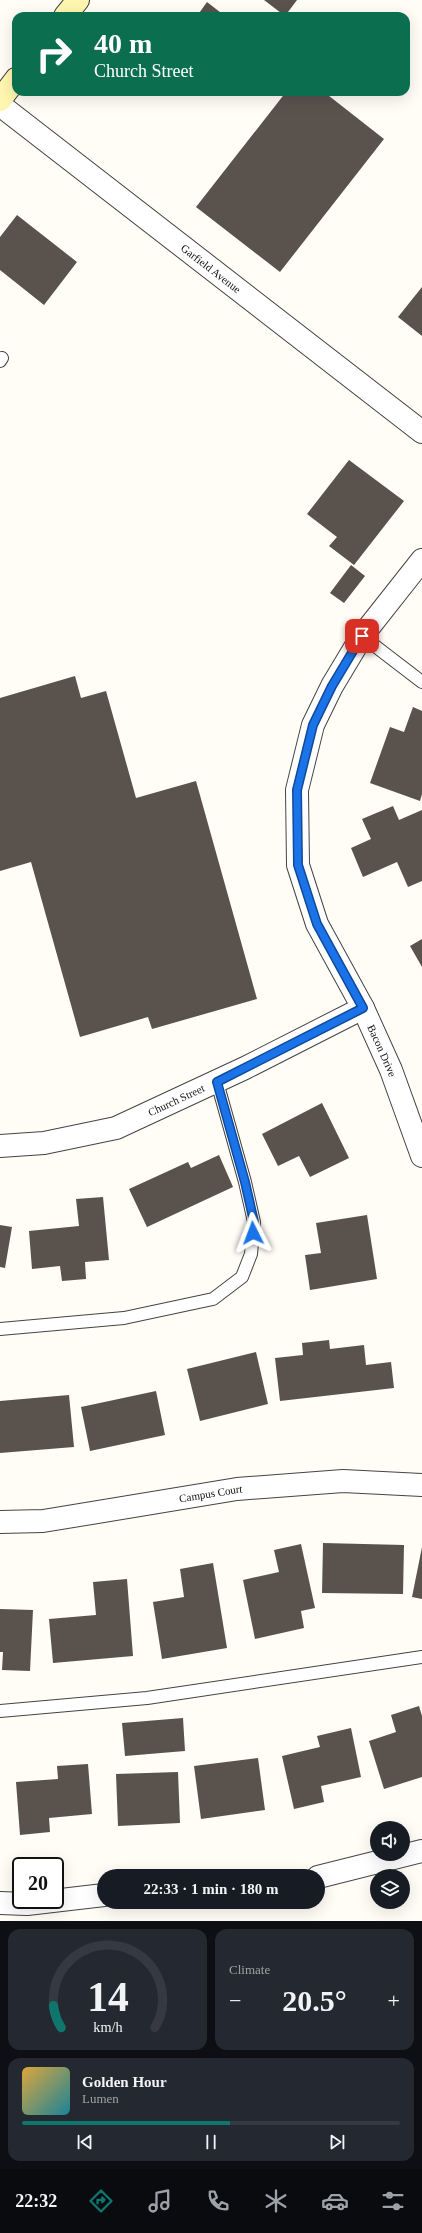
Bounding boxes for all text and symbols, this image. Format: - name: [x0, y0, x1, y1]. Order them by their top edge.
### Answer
- icon: right: [28, 28, 80, 80]
- text: 40 m: [94, 28, 152, 59]
- text: Church Street: [94, 61, 193, 81]
- street label: Garfield Avenue: [179, 242, 243, 295]
- pin: [345, 619, 379, 653]
- icon: arrive: [351, 625, 373, 647]
- street label: Bacon Drive: [365, 1023, 399, 1078]
- street label: Church Street: [146, 1082, 206, 1118]
- position arrow: [232, 1212, 274, 1254]
- street label: Campus Court: [178, 1483, 243, 1504]
- map controls: [370, 1821, 410, 1909]
- button: sound: [370, 1821, 410, 1861]
- speed limit sign: 20: [12, 1857, 64, 1909]
- button: layers: [370, 1869, 410, 1909]
- text: 22:33 · 1 min · 180 m: [144, 1881, 279, 1897]
- text: Climate: [229, 1962, 270, 1977]
- text: 14: [87, 1973, 129, 2019]
- text: 20.5°: [282, 1984, 347, 2017]
- text: −: [229, 1988, 241, 2013]
- text: +: [388, 1988, 400, 2013]
- text: km/h: [93, 2018, 122, 2034]
- text: Golden Hour: [82, 2074, 167, 2090]
- text: Lumen: [82, 2091, 119, 2106]
- icon: previous: [74, 2131, 96, 2153]
- icon: pause: [200, 2131, 222, 2153]
- icon: next: [326, 2131, 348, 2153]
- icon: directions: [87, 2187, 115, 2215]
- icon: music: [146, 2187, 174, 2215]
- icon: phone: [204, 2187, 232, 2215]
- icon: climate: [262, 2187, 290, 2215]
- icon: car: [321, 2187, 349, 2215]
- icon: filters: [379, 2187, 407, 2215]
- text: 22:32: [15, 2191, 57, 2211]

